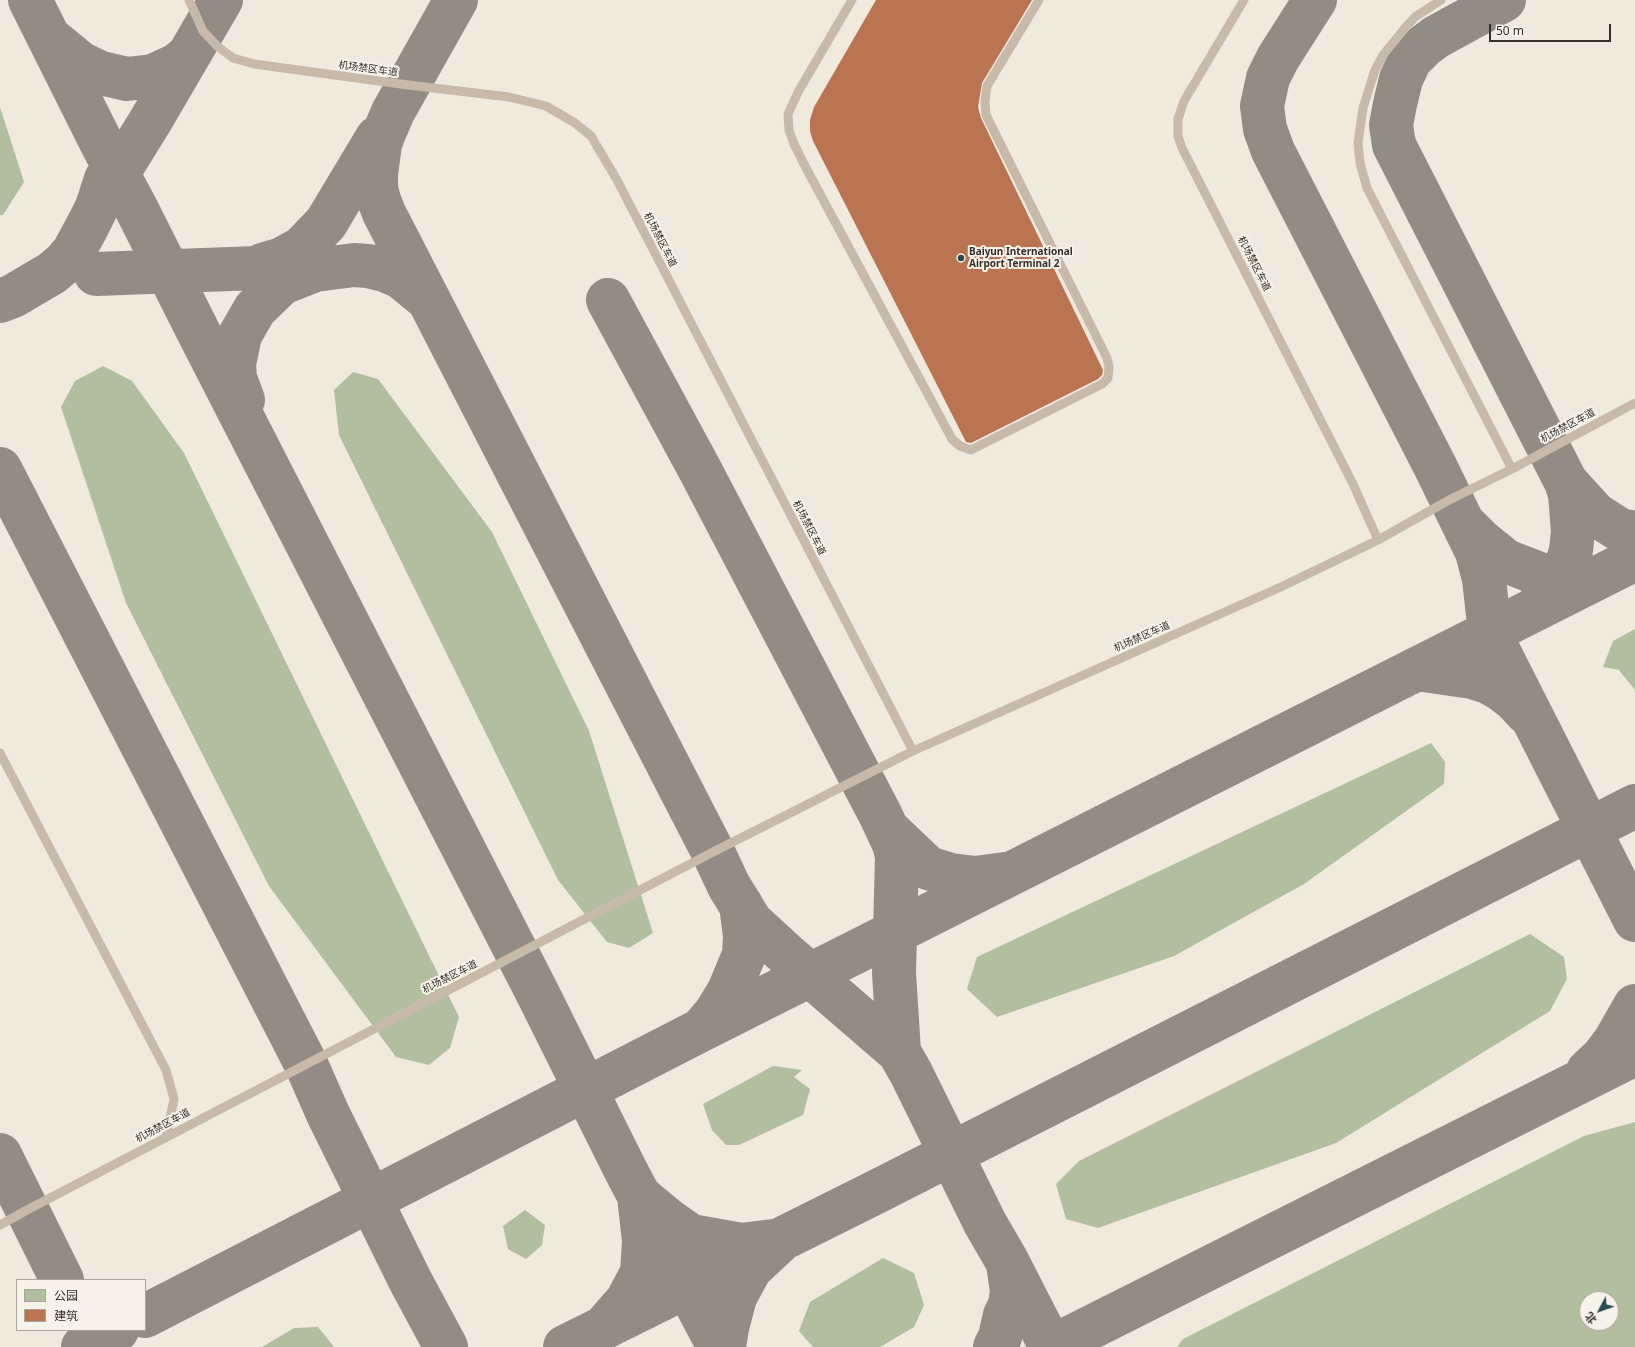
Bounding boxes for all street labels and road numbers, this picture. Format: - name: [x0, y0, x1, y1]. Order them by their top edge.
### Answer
- street label: 机场禁区车道: [337, 59, 399, 79]
- street label: 机场禁区车道: [641, 211, 679, 269]
- street label: 机场禁区车道: [1235, 235, 1273, 293]
- street label: 机场禁区车道: [1539, 407, 1597, 445]
- street label: 机场禁区车道: [790, 499, 828, 557]
- street label: 机场禁区车道: [1112, 619, 1172, 655]
- street label: 机场禁区车道: [421, 958, 479, 996]
- street label: 机场禁区车道: [134, 1107, 192, 1145]

